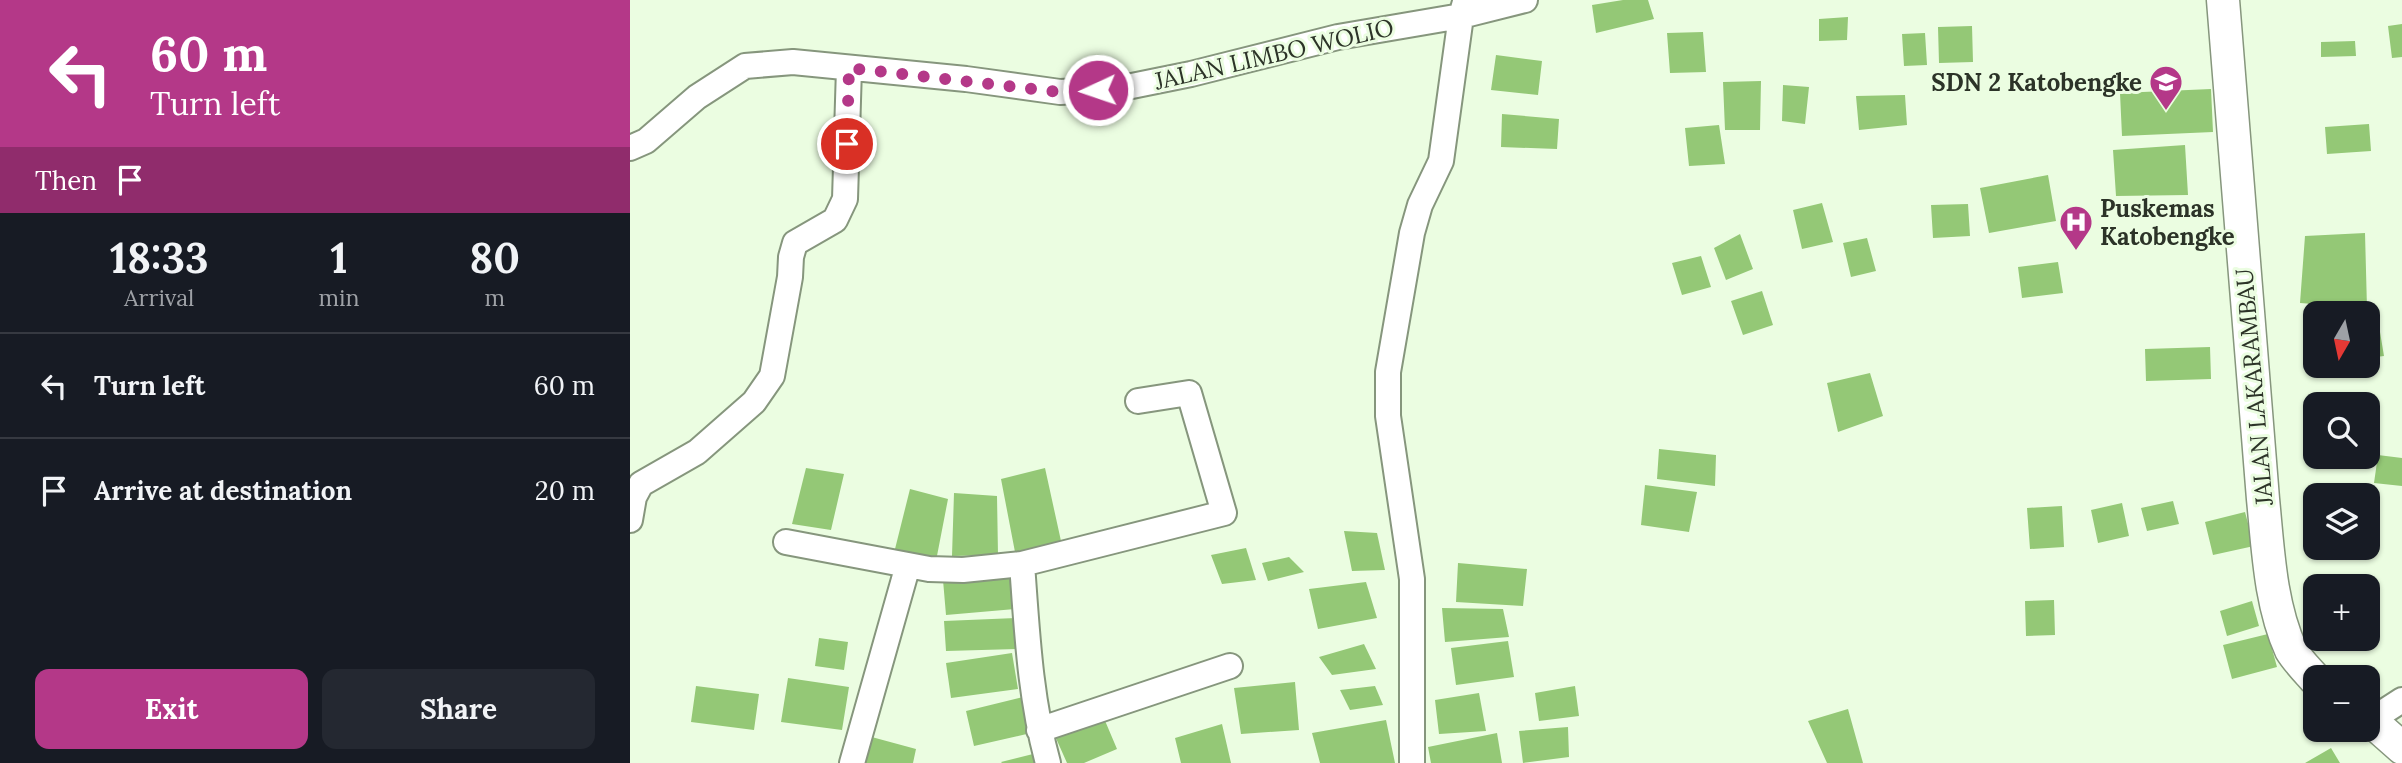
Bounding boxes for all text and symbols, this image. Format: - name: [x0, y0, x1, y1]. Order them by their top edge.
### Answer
- street label: JALAN LIMBO WOLIO: [1150, 11, 1397, 97]
- text: 60 m: [150, 22, 267, 84]
- icon: left: [35, 28, 126, 119]
- position arrow: [1061, 53, 1135, 127]
- school or university icon: SDN 2 Katobengke: [2147, 63, 2185, 112]
- place label: SDN 2 Katobengke: [1931, 67, 2142, 98]
- text: Turn left: [150, 83, 280, 124]
- pin: [817, 114, 877, 174]
- icon: arrive: [828, 125, 866, 163]
- icon: arrive: [111, 161, 149, 199]
- text: Then: [35, 164, 97, 197]
- place label: Puskemas Katobengke: [2100, 193, 2235, 252]
- hospital icon: Puskemas Katobengke: [2057, 203, 2095, 252]
- text: 18:33: [110, 231, 209, 285]
- text: 1: [330, 231, 347, 285]
- text: 80: [469, 231, 520, 285]
- street label: JALAN LAKARAMBAU: [2228, 267, 2280, 508]
- text: Arrival: [124, 283, 194, 312]
- text: min: [318, 283, 359, 312]
- text: m: [484, 283, 505, 312]
- north arrow: [2303, 301, 2380, 378]
- map controls: [2303, 301, 2380, 742]
- icon: left: [35, 367, 73, 405]
- text: Turn left: [94, 369, 205, 402]
- text: 60 m: [534, 369, 595, 402]
- button: search: [2303, 392, 2380, 469]
- icon: arrive: [35, 472, 73, 510]
- text: Arrive at destination: [94, 474, 352, 507]
- text: 20 m: [535, 474, 595, 507]
- button: layers: [2303, 483, 2380, 560]
- button: +: [2303, 574, 2380, 651]
- button: −: [2303, 665, 2380, 742]
- button: Exit: [35, 669, 308, 749]
- button: Share: [322, 669, 595, 749]

